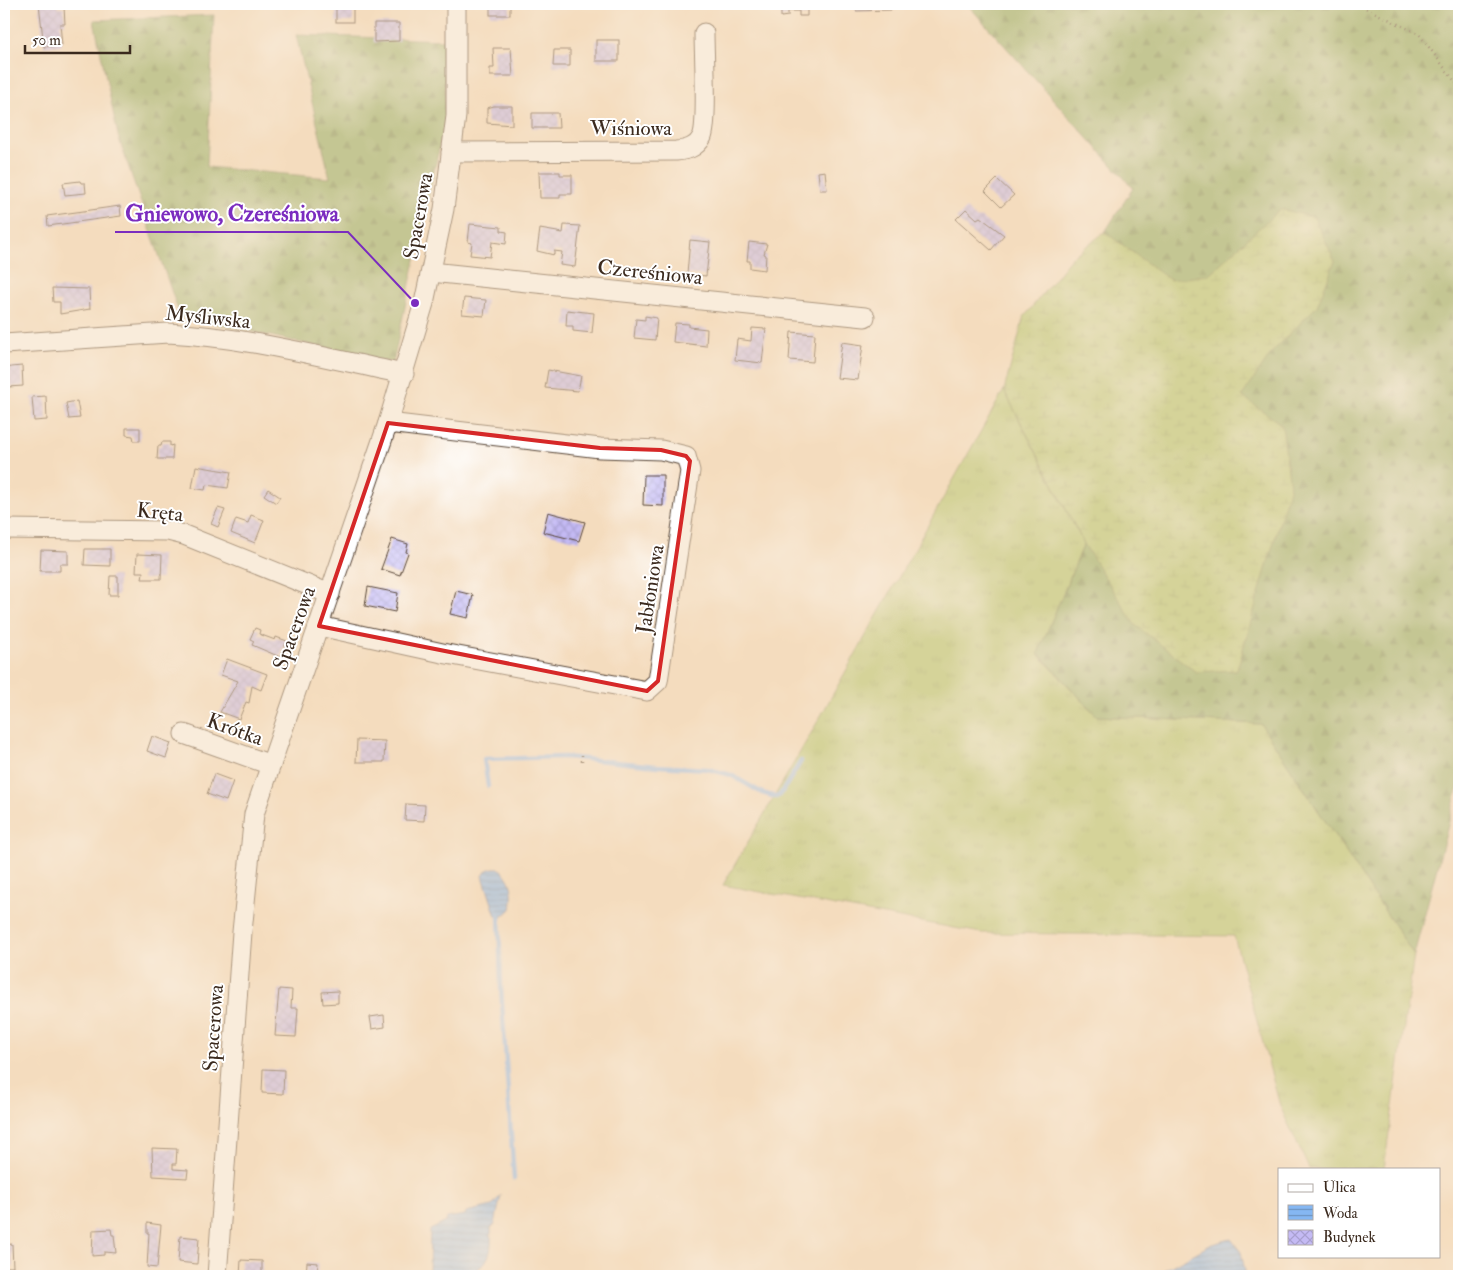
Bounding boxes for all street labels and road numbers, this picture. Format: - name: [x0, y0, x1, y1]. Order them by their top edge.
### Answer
- street label: Wiśniowa: [589, 115, 672, 142]
- street label: Spacerowa: [398, 170, 439, 261]
- street label: Czereśniowa: [596, 254, 704, 291]
- street label: Myśliwska: [164, 300, 252, 335]
- street label: Kręta: [135, 497, 185, 528]
- street label: Jabłoniowa: [630, 542, 671, 637]
- street label: Spacerowa: [267, 582, 322, 674]
- street label: Krótka: [203, 707, 267, 752]
- street label: Spacerowa: [197, 983, 230, 1073]

